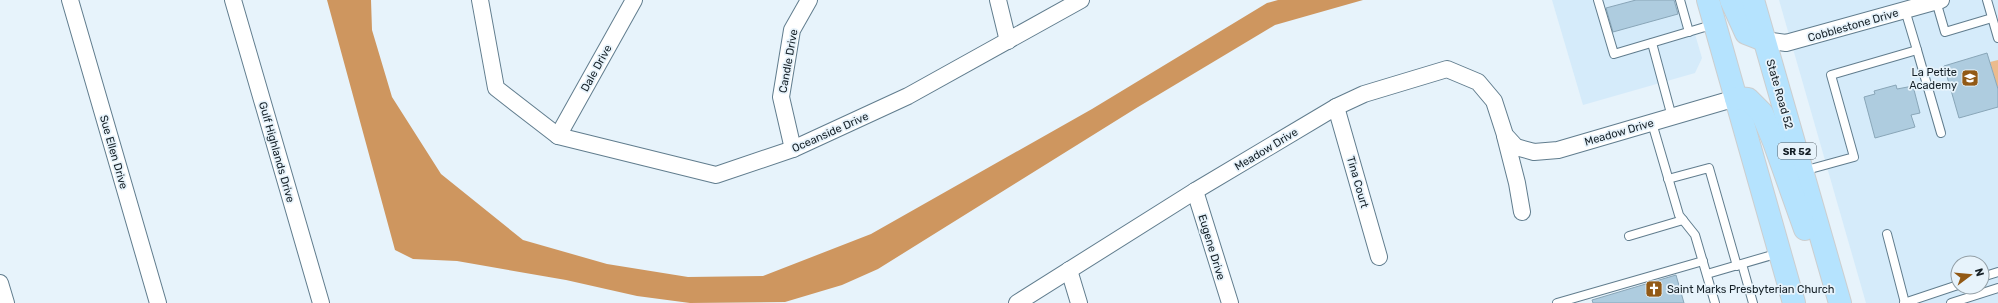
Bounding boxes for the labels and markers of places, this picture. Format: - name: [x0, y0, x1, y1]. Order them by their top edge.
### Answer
- place label: La Petite Academy: [1909, 66, 1957, 92]
- school or university icon: La Petite Academy: [1960, 68, 1980, 88]
- church icon: Saint Marks Presbyterian Church: [1644, 279, 1664, 299]
- place label: Saint Marks Presbyterian Church: [1667, 283, 1835, 296]

